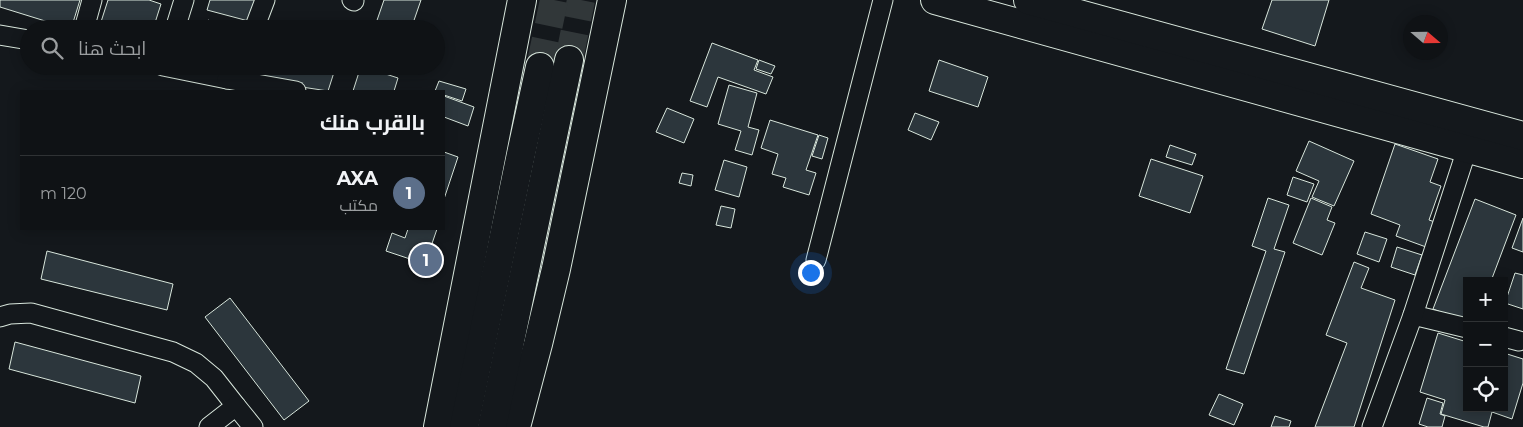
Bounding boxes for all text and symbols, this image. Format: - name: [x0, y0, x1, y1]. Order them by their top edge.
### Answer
- north arrow: [1403, 15, 1448, 60]
- search box: [20, 20, 445, 75]
- icon: search: [38, 34, 66, 62]
- text: ابحث هنا: [78, 37, 146, 60]
- text: بالقرب منك: [320, 110, 425, 135]
- text: AXA: [337, 167, 378, 190]
- text: 120 m: [40, 184, 87, 203]
- text: 1: [406, 184, 412, 203]
- text: مكتب: [339, 196, 378, 215]
- pin: 1: [410, 241, 442, 279]
- your location: [798, 260, 824, 286]
- map controls: [1463, 277, 1508, 412]
- button: +: [1463, 277, 1508, 322]
- button: −: [1463, 322, 1508, 367]
- button: locate: [1463, 367, 1508, 412]

